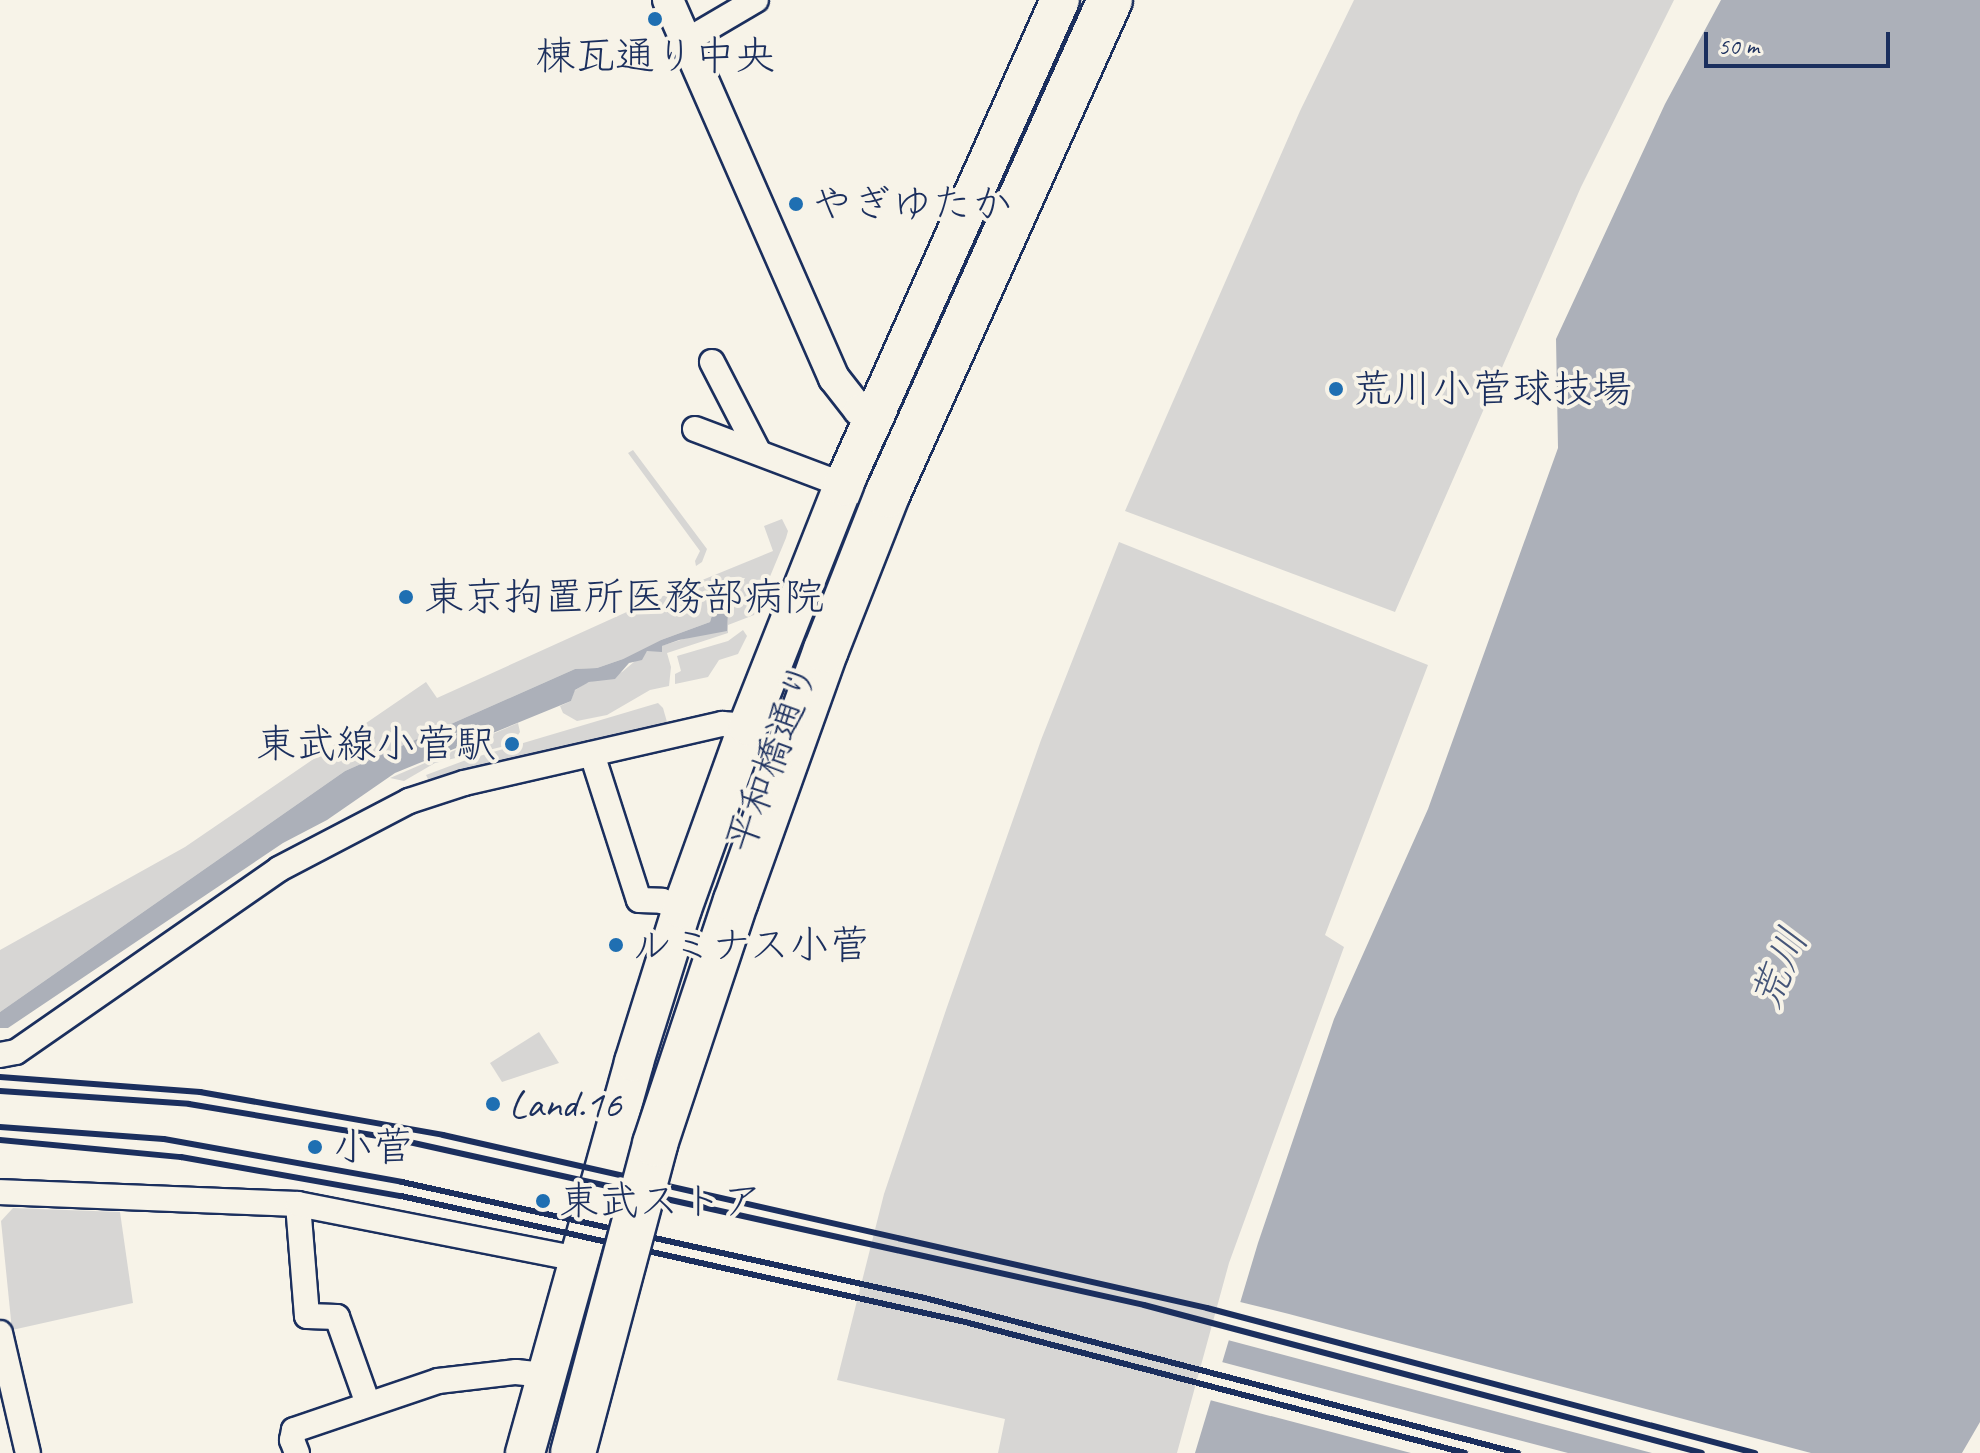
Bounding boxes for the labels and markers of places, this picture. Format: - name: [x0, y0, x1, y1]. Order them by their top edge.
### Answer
- marker: 棟瓦通り中央: [646, 10, 664, 28]
- place label: 棟瓦通り中央: [535, 32, 775, 80]
- place label: やぎゆたか: [812, 180, 1012, 228]
- marker: やぎゆたか: [787, 195, 805, 213]
- place label: 荒川小菅球技場: [1352, 365, 1632, 413]
- marker: 荒川小菅球技場: [1327, 380, 1345, 398]
- place label: 東京拘置所医務部病院: [424, 573, 824, 621]
- marker: 東京拘置所医務部病院: [395, 586, 417, 608]
- place label: 東武線小菅駅: [256, 720, 496, 768]
- marker: 東武線小菅駅: [503, 735, 521, 753]
- place label: ルミナス小菅: [632, 921, 872, 969]
- marker: ルミナス小菅: [607, 936, 625, 954]
- place label: Land.16: [509, 1080, 621, 1128]
- marker: Land.16: [484, 1095, 502, 1113]
- place label: 小菅: [333, 1123, 413, 1171]
- marker: 小菅: [304, 1136, 326, 1158]
- place label: 東武ストア: [559, 1177, 759, 1225]
- marker: 東武ストア: [534, 1192, 552, 1210]

